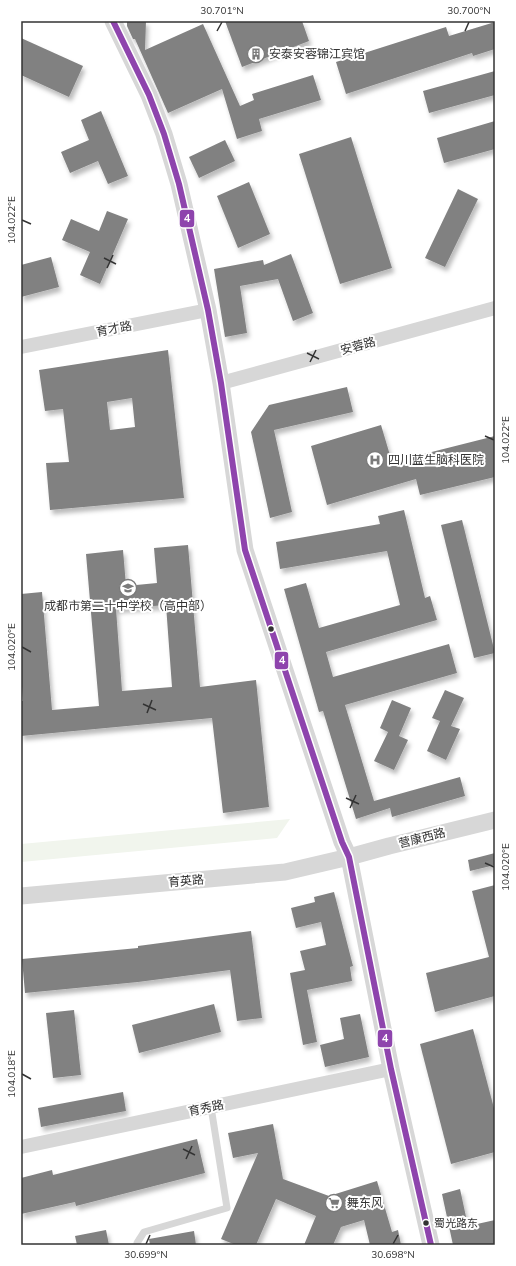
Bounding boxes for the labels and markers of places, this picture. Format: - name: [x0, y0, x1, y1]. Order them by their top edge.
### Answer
- building icon: 安泰安蓉锦江宾馆: [246, 44, 266, 64]
- place label: 安泰安蓉锦江宾馆: [269, 46, 365, 61]
- hospital icon: 四川蓝生脑科医院: [365, 450, 385, 470]
- place label: 四川蓝生脑科医院: [388, 452, 484, 467]
- school or university icon: 成都市第二十中学校（高中部）: [118, 578, 138, 598]
- place label: 成都市第二十中学校（高中部）: [44, 598, 212, 613]
- unlabelled marker: [266, 624, 276, 634]
- supermarket icon: 舞东风: [324, 1193, 344, 1213]
- place label: 舞东风: [347, 1195, 383, 1210]
- place label: 蜀光路东: [434, 1216, 478, 1230]
- marker: 蜀光路东: [421, 1218, 431, 1228]

